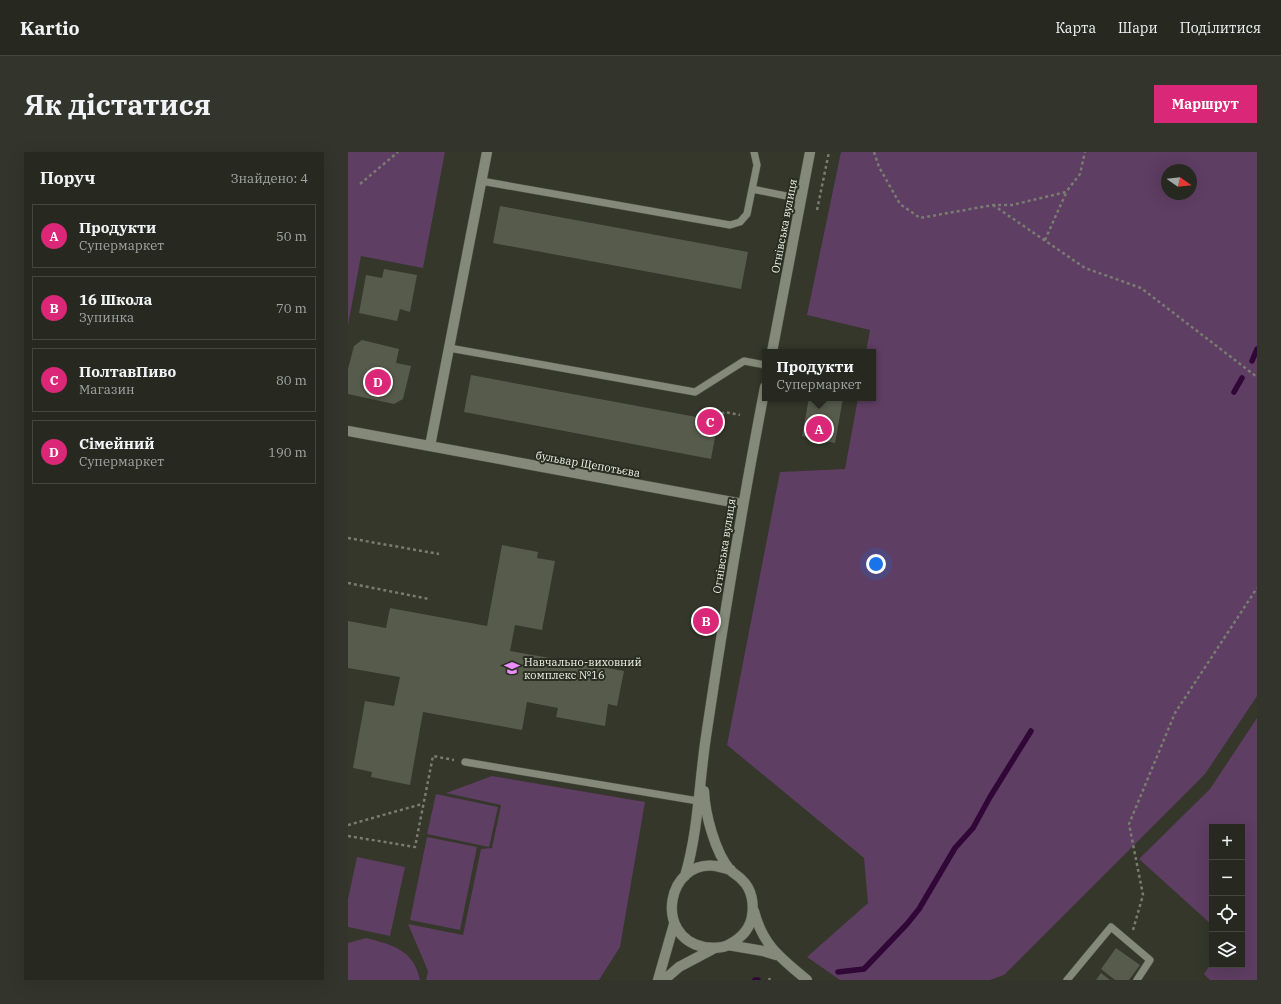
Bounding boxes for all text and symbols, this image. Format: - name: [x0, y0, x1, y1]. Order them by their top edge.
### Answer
- text: Kartio: [20, 16, 80, 40]
- text: Карта: [1055, 19, 1096, 37]
- text: Шари: [1118, 19, 1158, 37]
- text: Поділитися: [1180, 19, 1261, 37]
- button: Маршрут: [1154, 85, 1257, 123]
- text: Як дістатися: [24, 86, 211, 123]
- north arrow: [1161, 164, 1197, 200]
- text: Поруч: [40, 167, 95, 189]
- text: Знайдено: 4: [231, 170, 308, 187]
- street label: Огнівська вулиця: [768, 178, 800, 274]
- text: Продукти: [79, 218, 156, 237]
- text: A: [49, 228, 59, 245]
- text: 50 m: [276, 228, 307, 245]
- text: Супермаркет: [79, 237, 164, 254]
- text: 16 Школа: [79, 290, 152, 309]
- text: B: [49, 300, 59, 317]
- text: 70 m: [276, 300, 307, 317]
- text: Зупинка: [79, 309, 134, 326]
- popup: [762, 349, 876, 401]
- text: Продукти: [777, 357, 854, 376]
- text: ПолтавПиво: [79, 362, 176, 381]
- pin: D: [365, 367, 391, 397]
- text: C: [50, 372, 58, 389]
- text: 80 m: [276, 372, 307, 389]
- text: Супермаркет: [777, 376, 861, 393]
- text: Магазин: [79, 381, 135, 398]
- pin: C: [697, 407, 723, 437]
- pin: A: [806, 414, 832, 444]
- text: Сімейний: [79, 434, 155, 453]
- text: D: [49, 444, 59, 461]
- text: 190 m: [268, 444, 307, 461]
- street label: бульвар Щепотьєва: [535, 448, 641, 480]
- text: Супермаркет: [79, 453, 164, 470]
- street label: Огнівська вулиця: [710, 498, 738, 594]
- your location: [866, 554, 886, 574]
- pin: B: [693, 606, 719, 636]
- place label: Навчально-виховний комплекс №16: [524, 655, 642, 682]
- school or university icon: Навчально-виховний комплекс №16: [503, 659, 521, 677]
- map controls: [1209, 824, 1245, 968]
- button: +: [1209, 824, 1245, 860]
- button: −: [1209, 860, 1245, 896]
- button: locate: [1209, 896, 1245, 932]
- button: layers: [1209, 932, 1245, 968]

